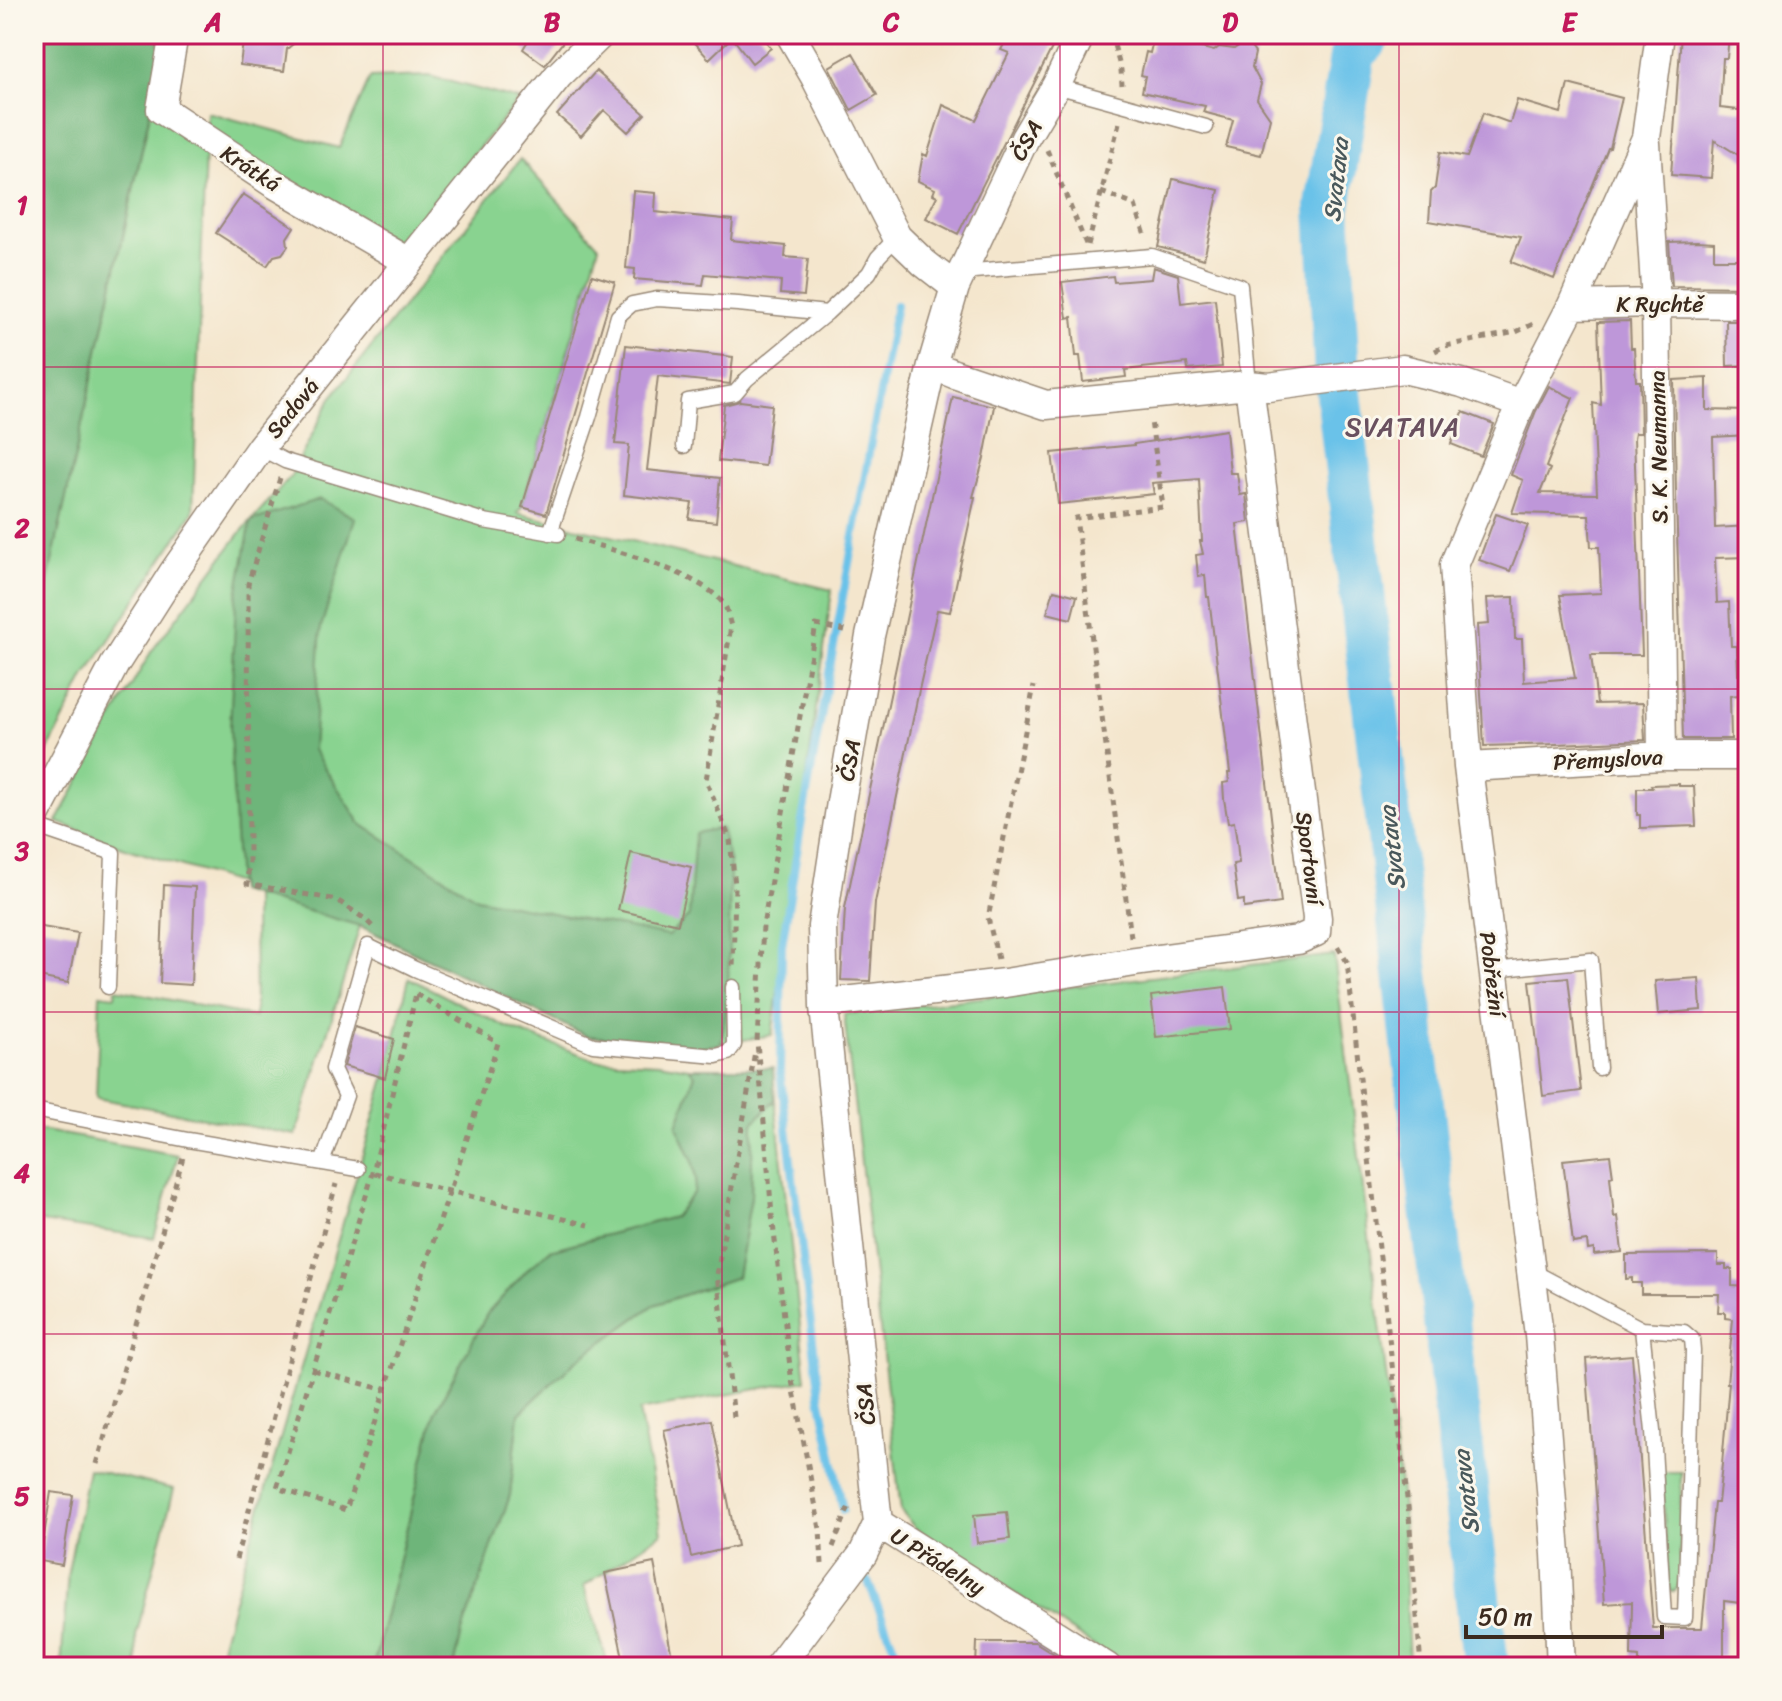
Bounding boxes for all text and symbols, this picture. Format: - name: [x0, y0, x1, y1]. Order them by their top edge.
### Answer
- text: A: [203, 0, 222, 45]
- text: B: [544, 0, 561, 45]
- text: C: [882, 0, 900, 45]
- text: D: [1222, 0, 1238, 45]
- text: E: [1562, 0, 1579, 45]
- street label: ČSA: [999, 113, 1054, 168]
- street label: Krátká: [213, 134, 289, 203]
- water label: Svatava: [1311, 134, 1361, 224]
- text: 1: [16, 182, 28, 228]
- street label: K Rychtě: [1616, 285, 1705, 324]
- street label: Sadová: [256, 369, 329, 447]
- street label: S. K. Neumanna: [1638, 370, 1679, 524]
- district label: SVATAVA: [1345, 404, 1461, 450]
- text: 2: [13, 505, 30, 551]
- street label: ČSA: [827, 736, 872, 784]
- street label: Přemyslova: [1552, 737, 1664, 782]
- water label: Svatava: [1366, 802, 1418, 892]
- street label: Sportovní: [1284, 809, 1335, 910]
- text: 3: [14, 828, 30, 874]
- street label: Pobřežní: [1468, 929, 1517, 1022]
- text: 4: [14, 1150, 30, 1196]
- street label: ČSA: [844, 1381, 887, 1427]
- water label: Svatava: [1440, 1446, 1492, 1536]
- text: 5: [14, 1473, 30, 1519]
- street label: U Přádelny: [882, 1517, 994, 1606]
- scale bar: [1466, 1589, 1662, 1639]
- text: 50 m: [1478, 1596, 1533, 1638]

